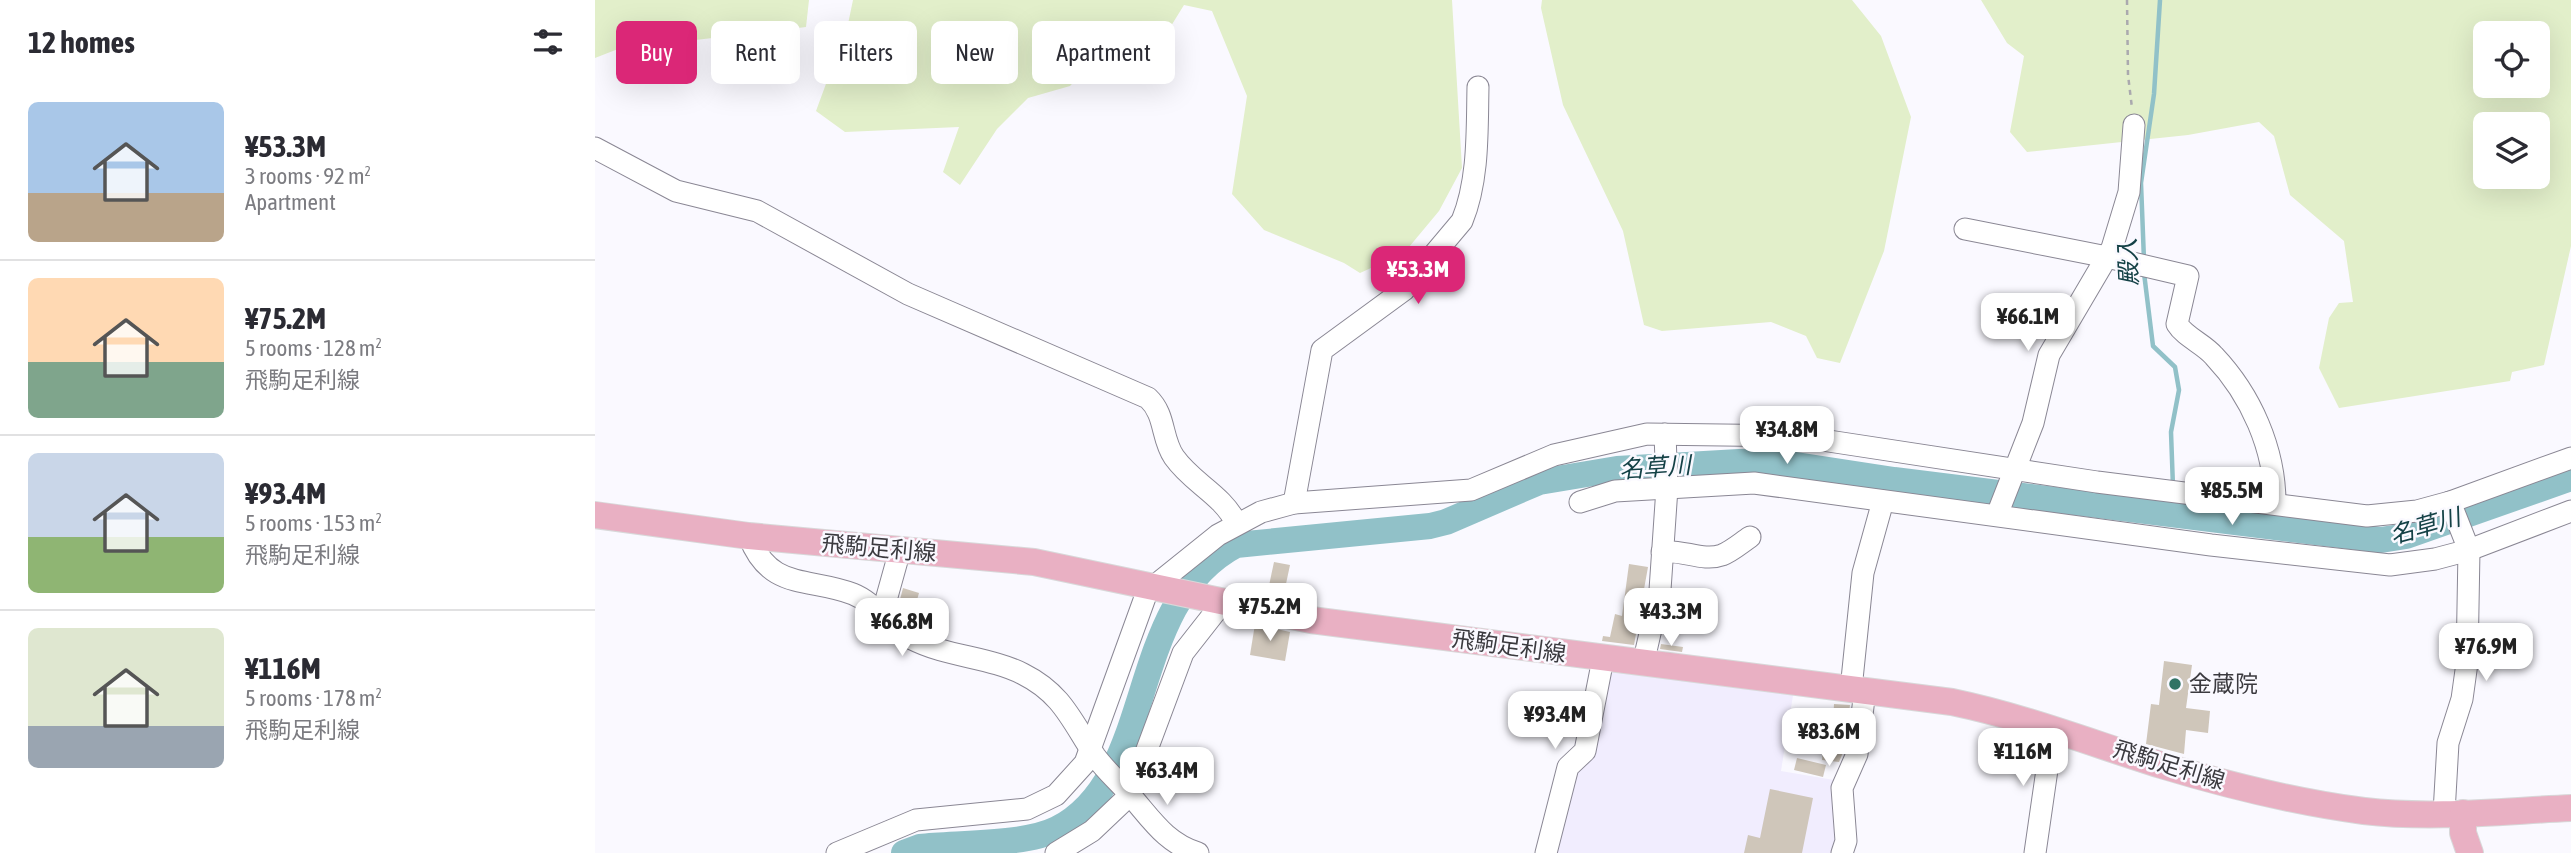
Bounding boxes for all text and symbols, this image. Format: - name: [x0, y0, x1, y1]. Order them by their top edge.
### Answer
- chip: Buy: [616, 21, 697, 84]
- chip: Rent: [711, 21, 800, 84]
- chip: Filters: [814, 21, 917, 84]
- chip: New: [931, 21, 1018, 84]
- chip: Apartment: [1032, 21, 1175, 84]
- map controls: [2473, 21, 2550, 189]
- button: locate: [2473, 21, 2550, 98]
- icon: filters: [529, 23, 567, 61]
- text: 12 homes: [28, 25, 135, 59]
- button: layers: [2473, 112, 2550, 189]
- text: ¥53.3M: [245, 129, 326, 163]
- icon: home: [84, 130, 168, 214]
- text: 3 rooms · 92 m²: [245, 163, 371, 189]
- text: Apartment: [245, 189, 336, 215]
- water label: 殿入: [2113, 237, 2143, 287]
- pin: ¥53.3M: [1361, 246, 1475, 306]
- text: ¥53.3M: [1387, 256, 1449, 282]
- pin: ¥66.1M: [1971, 294, 2085, 353]
- text: ¥75.2M: [245, 301, 326, 335]
- text: ¥66.1M: [1997, 303, 2059, 329]
- icon: home: [84, 306, 168, 390]
- text: 5 rooms · 128 m²: [245, 335, 382, 361]
- text: 飛駒足利線: [245, 367, 360, 393]
- pin: ¥34.8M: [1730, 406, 1844, 466]
- text: ¥34.8M: [1756, 416, 1818, 442]
- water label: 名草川: [1618, 451, 1695, 483]
- pin: ¥85.5M: [2175, 468, 2289, 527]
- text: ¥93.4M: [245, 476, 326, 510]
- text: ¥85.5M: [2201, 477, 2263, 503]
- icon: home: [84, 481, 168, 565]
- water label: 名草川: [2387, 502, 2466, 549]
- text: 5 rooms · 153 m²: [245, 510, 382, 536]
- street label: 飛駒足利線: [821, 530, 937, 566]
- text: 飛駒足利線: [245, 542, 360, 568]
- pin: ¥75.2M: [1213, 584, 1327, 643]
- pin: ¥43.3M: [1614, 588, 1728, 648]
- text: ¥75.2M: [1239, 593, 1301, 619]
- pin: ¥66.8M: [845, 598, 959, 658]
- text: ¥43.3M: [1640, 598, 1702, 624]
- text: ¥66.8M: [871, 608, 933, 634]
- pin: ¥76.9M: [2429, 624, 2543, 683]
- street label: 飛駒足利線: [1450, 625, 1568, 667]
- text: ¥76.9M: [2455, 633, 2517, 659]
- text: ¥116M: [245, 651, 321, 685]
- icon: home: [84, 656, 168, 740]
- place label: 金蔵院: [2189, 671, 2258, 697]
- marker: 金蔵院: [2167, 676, 2183, 692]
- text: 5 rooms · 178 m²: [245, 685, 382, 711]
- pin: ¥93.4M: [1498, 692, 1612, 751]
- text: ¥93.4M: [1524, 701, 1586, 727]
- pin: ¥83.6M: [1772, 708, 1886, 768]
- text: 飛駒足利線: [245, 717, 360, 743]
- text: ¥83.6M: [1798, 718, 1860, 744]
- pin: ¥116M: [1974, 728, 2072, 788]
- street label: 飛駒足利線: [2110, 736, 2228, 794]
- text: ¥116M: [1994, 738, 2052, 764]
- pin: ¥63.4M: [1110, 748, 1224, 807]
- text: ¥63.4M: [1136, 757, 1198, 783]

